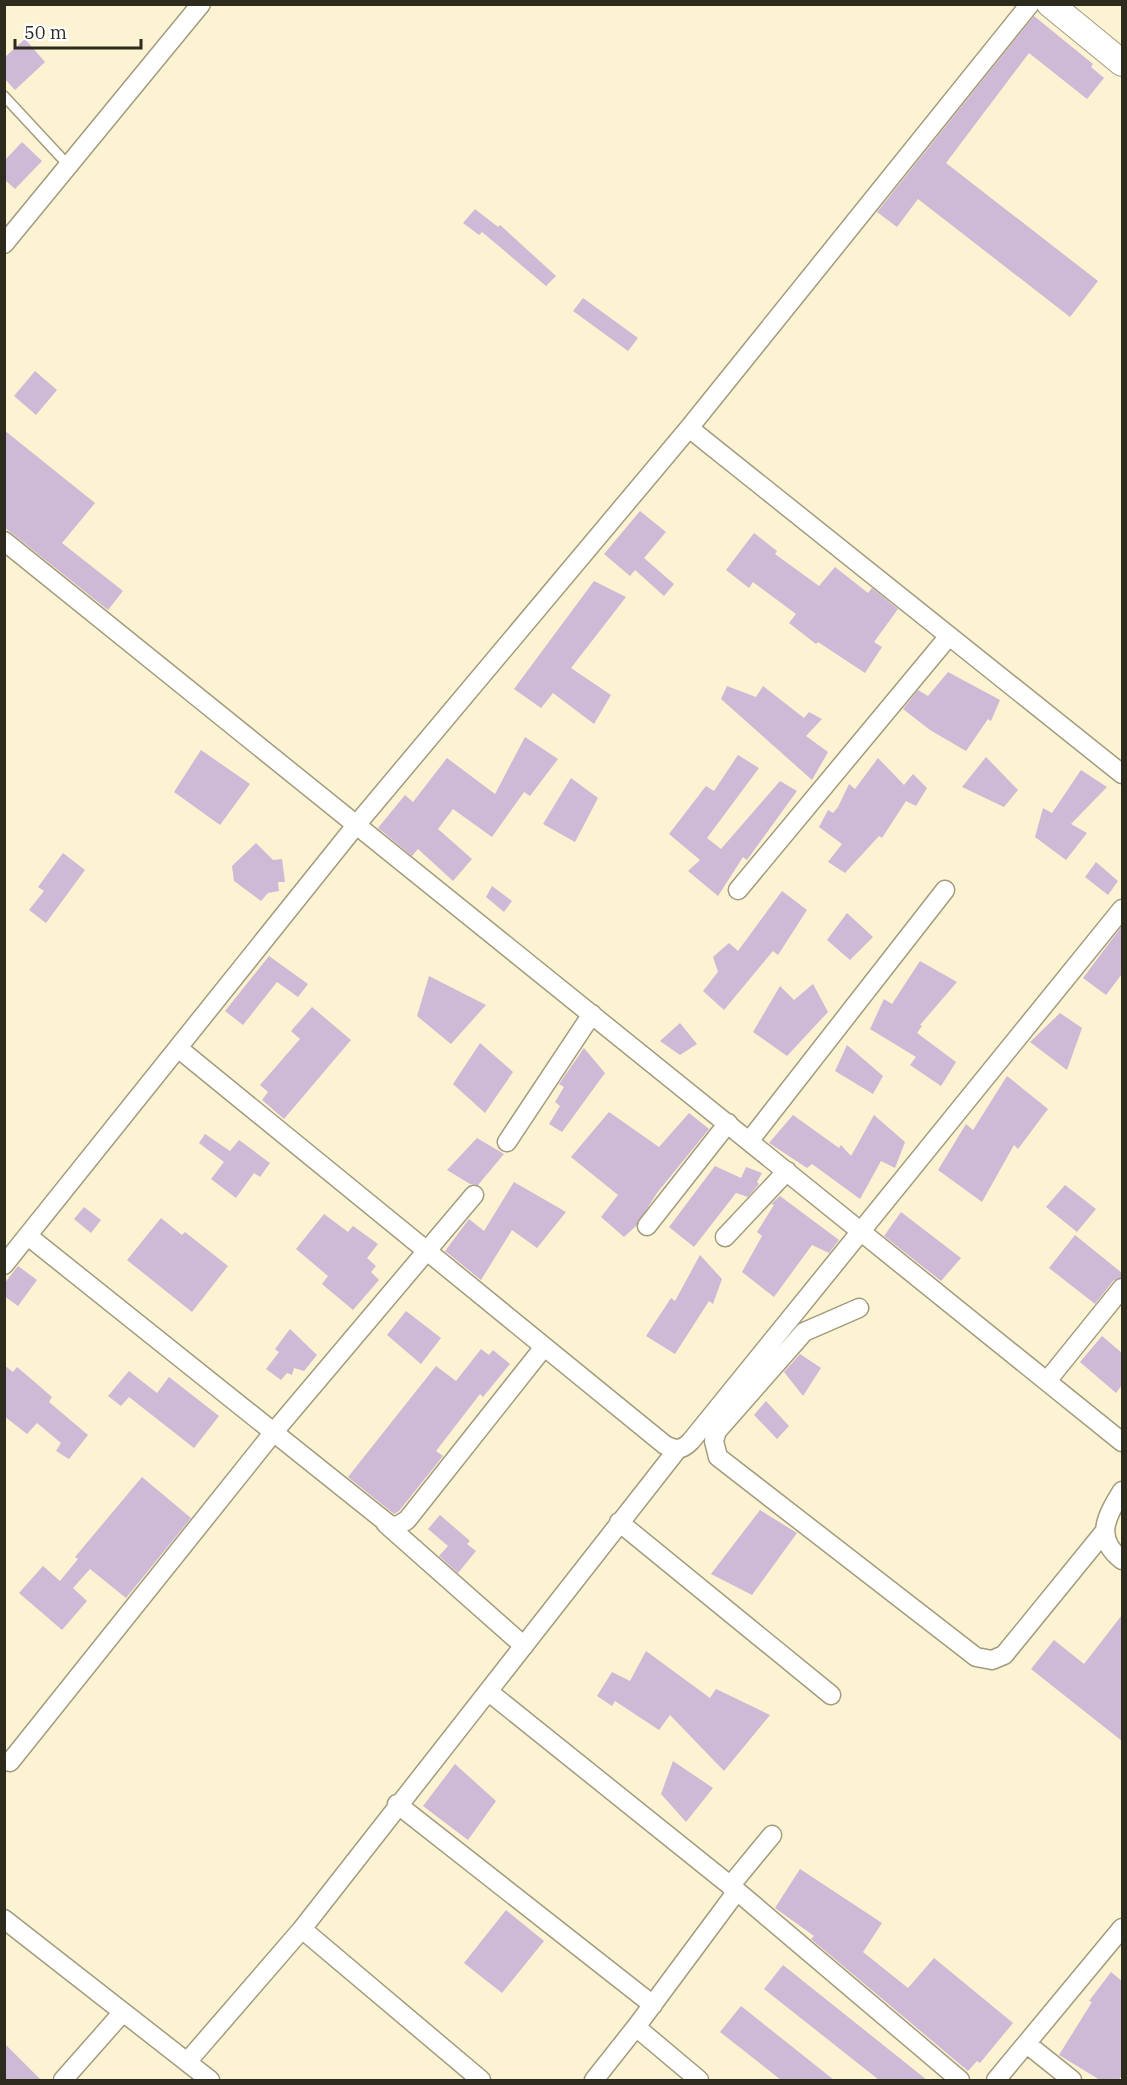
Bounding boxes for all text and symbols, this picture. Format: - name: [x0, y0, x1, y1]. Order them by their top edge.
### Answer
- scale bar: [15, 12, 141, 50]
- text: 50 m: [24, 21, 67, 44]

